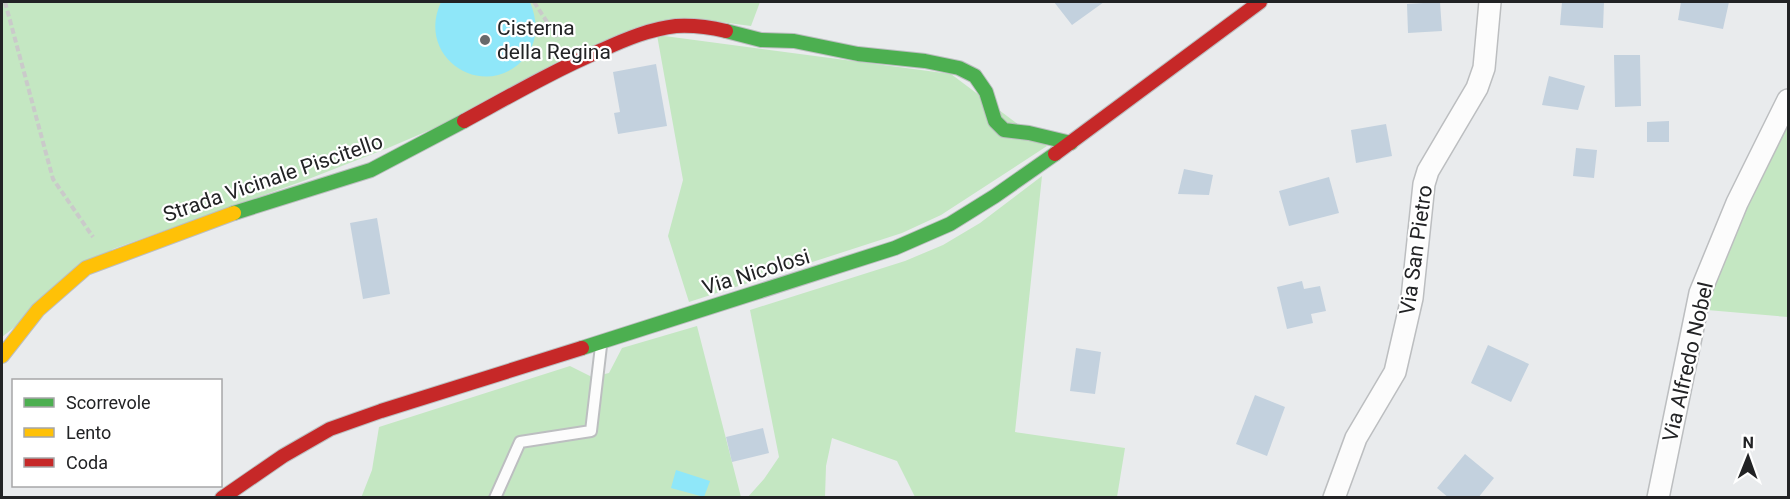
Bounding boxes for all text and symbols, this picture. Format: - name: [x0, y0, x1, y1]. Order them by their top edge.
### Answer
- place label: Cisterna della Regina: [497, 16, 611, 64]
- marker: Cisterna della Regina: [478, 33, 492, 47]
- street label: Strada Vicinale Piscitello: [160, 129, 386, 227]
- street label: Via San Pietro: [1395, 183, 1437, 317]
- street label: Via Nicolosi: [699, 244, 813, 300]
- street label: Via Alfredo Nobel: [1658, 280, 1718, 444]
- legend: [12, 379, 222, 487]
- text: Scorrevole: [66, 392, 151, 413]
- text: Lento: [66, 422, 111, 443]
- north arrow: [1718, 427, 1778, 487]
- text: N: [1742, 433, 1754, 452]
- text: Coda: [66, 452, 108, 473]

